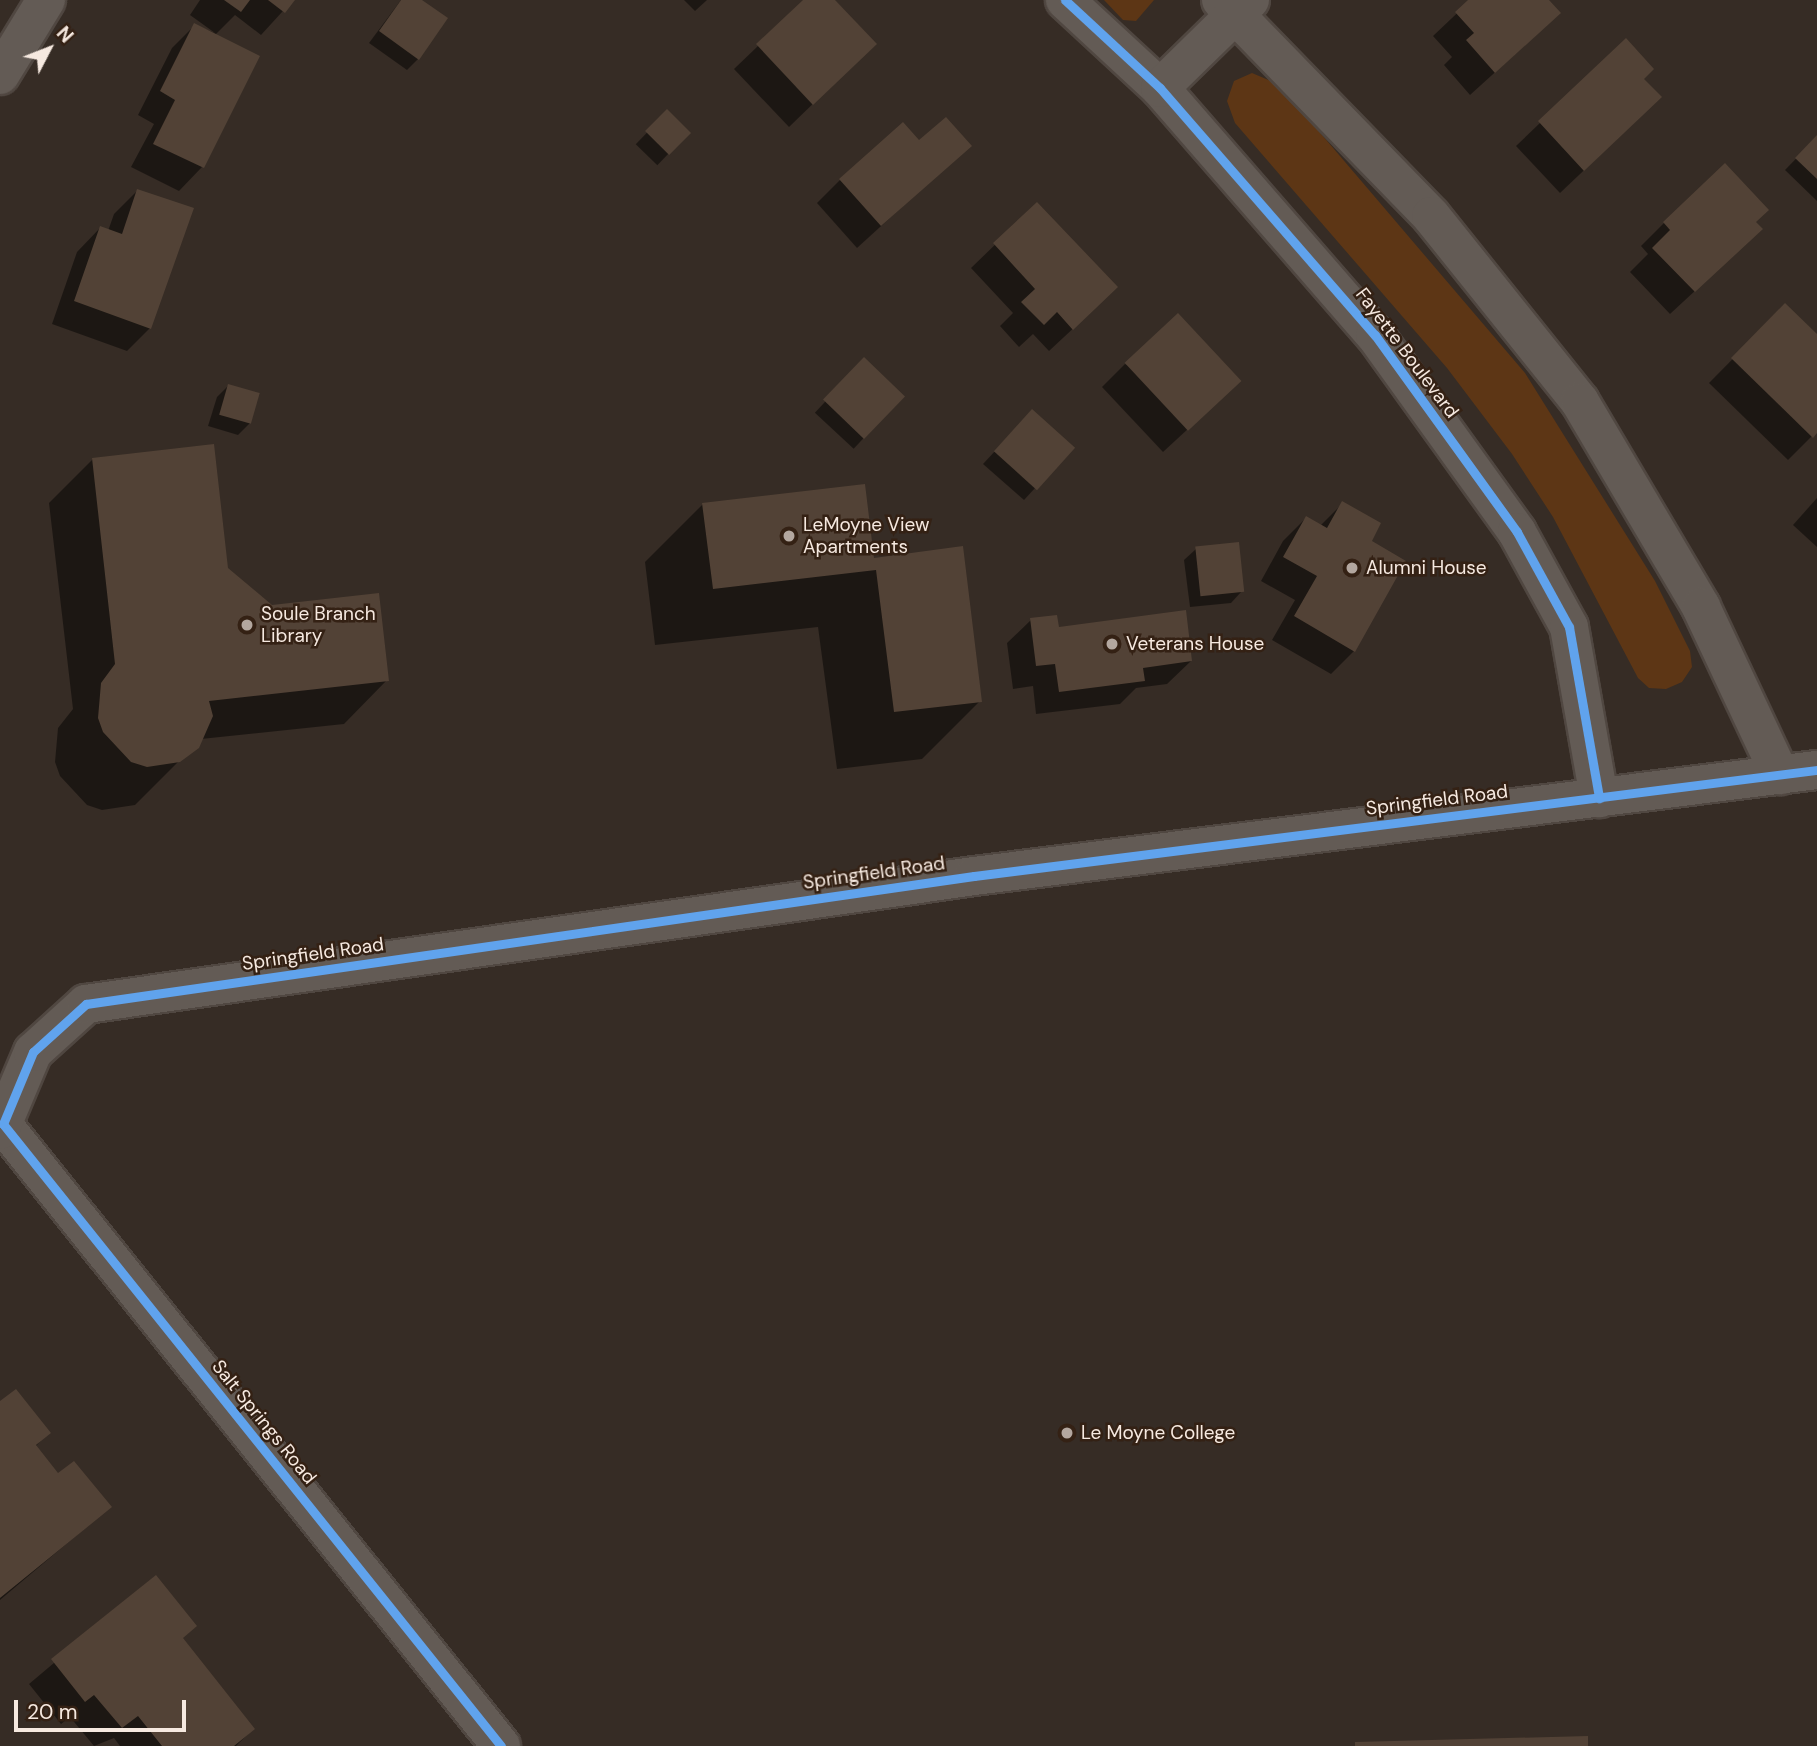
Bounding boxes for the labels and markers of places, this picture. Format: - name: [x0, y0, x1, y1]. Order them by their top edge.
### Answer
- place label: LeMoyne View Apartments: [803, 514, 929, 558]
- marker: LeMoyne View Apartments: [781, 528, 797, 544]
- place label: Alumni House: [1366, 557, 1487, 579]
- marker: Alumni House: [1344, 560, 1360, 576]
- place label: Soule Branch Library: [261, 603, 376, 647]
- marker: Soule Branch Library: [239, 617, 255, 633]
- place label: Veterans House: [1126, 633, 1264, 655]
- marker: Veterans House: [1104, 636, 1120, 652]
- place label: Le Moyne College: [1081, 1422, 1235, 1444]
- marker: Le Moyne College: [1059, 1425, 1075, 1441]

